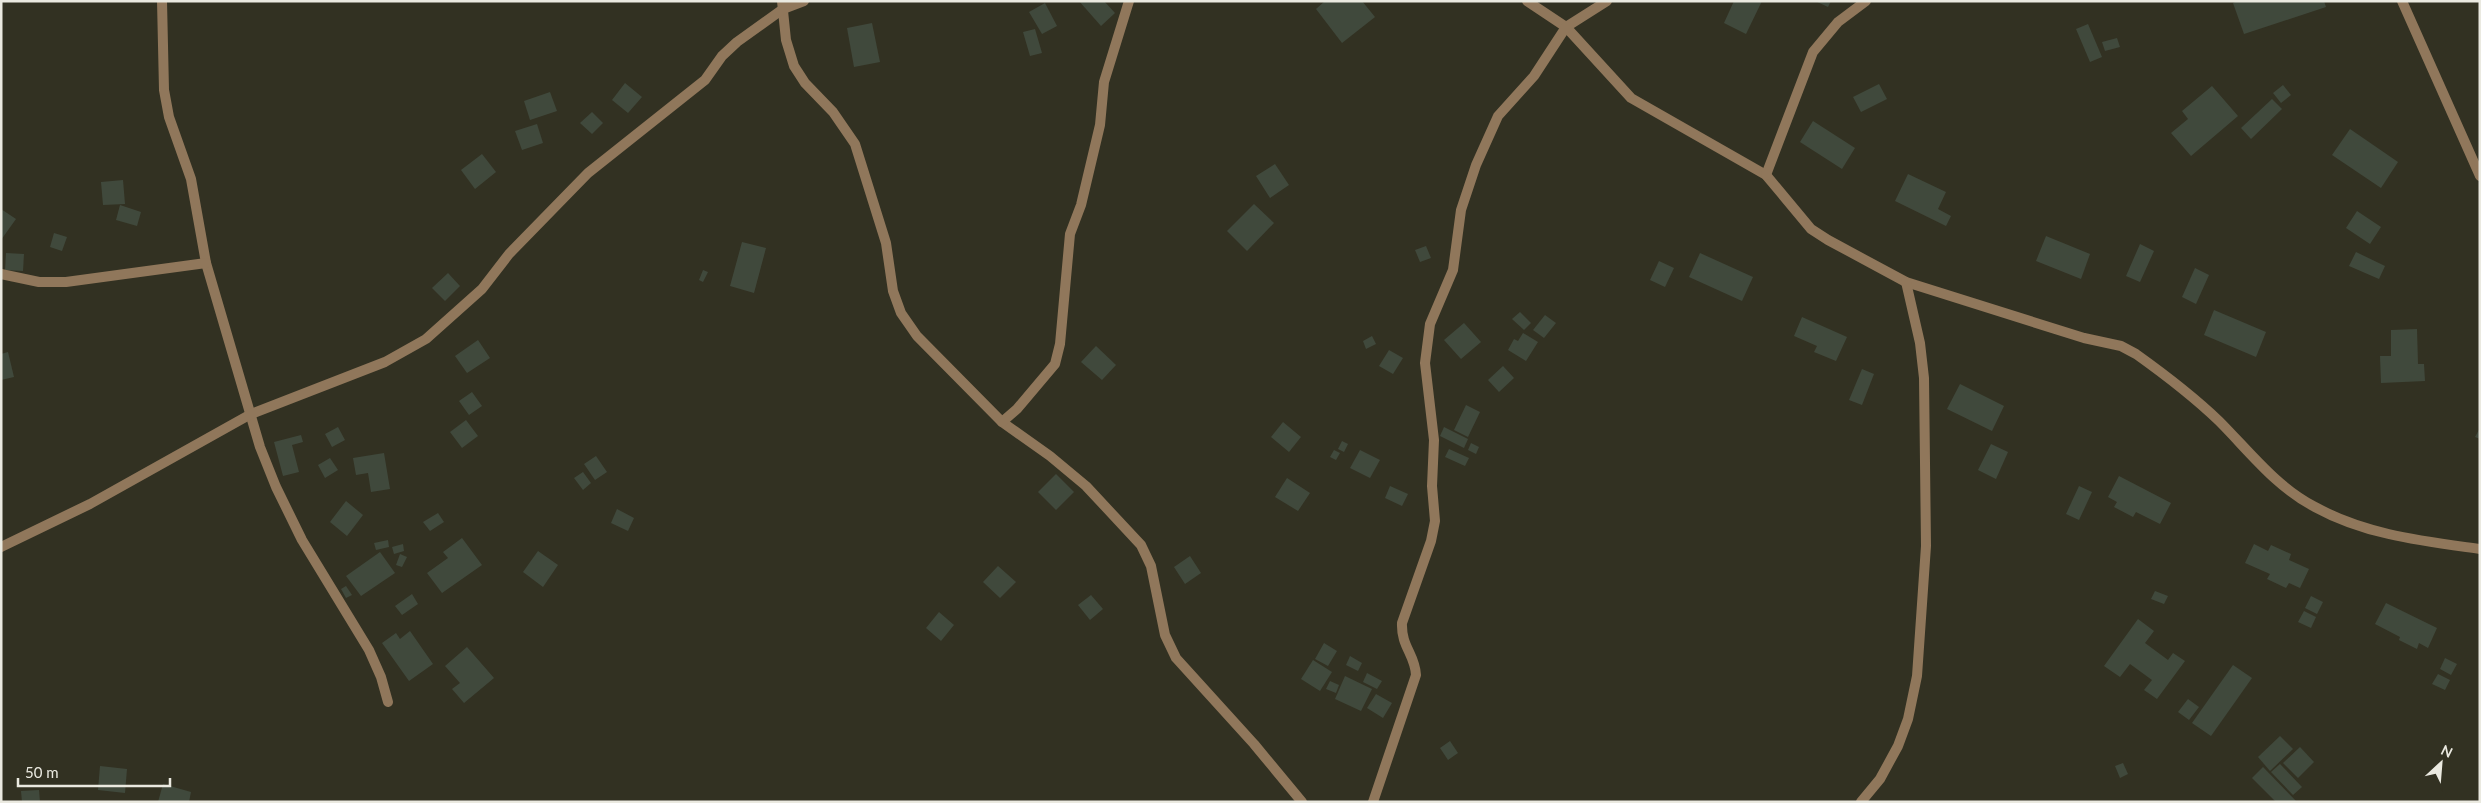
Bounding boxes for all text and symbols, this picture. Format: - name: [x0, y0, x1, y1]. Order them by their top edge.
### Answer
- north arrow: [2416, 738, 2466, 788]
- text: N: [2438, 741, 2455, 761]
- scale bar: [18, 756, 170, 788]
- text: 50 m: [25, 763, 59, 781]

